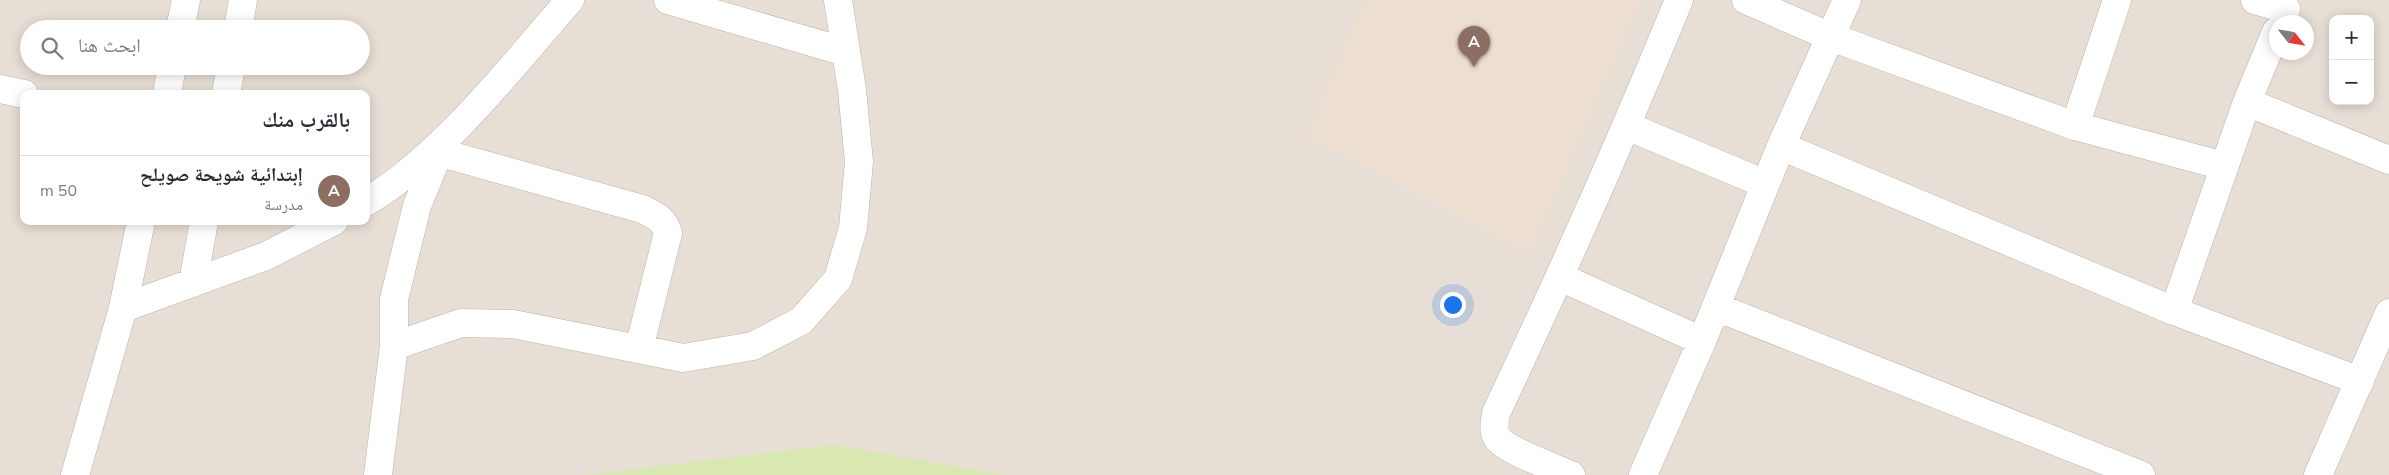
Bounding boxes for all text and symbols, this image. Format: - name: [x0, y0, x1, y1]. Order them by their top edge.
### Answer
- north arrow: [2269, 15, 2314, 60]
- map controls: [2329, 15, 2374, 105]
- button: +: [2329, 15, 2374, 60]
- search box: [20, 20, 370, 75]
- pin: A: [1458, 26, 1490, 67]
- text: ابحث هنا: [78, 33, 141, 59]
- icon: search: [38, 34, 66, 62]
- button: −: [2329, 60, 2374, 105]
- text: بالقرب منك: [262, 106, 350, 134]
- text: إبتدائية شويحة صويلح: [140, 162, 303, 188]
- text: 50 m: [40, 180, 77, 202]
- text: A: [328, 180, 340, 202]
- text: مدرسة: [264, 194, 303, 216]
- your location: [1440, 292, 1466, 318]

